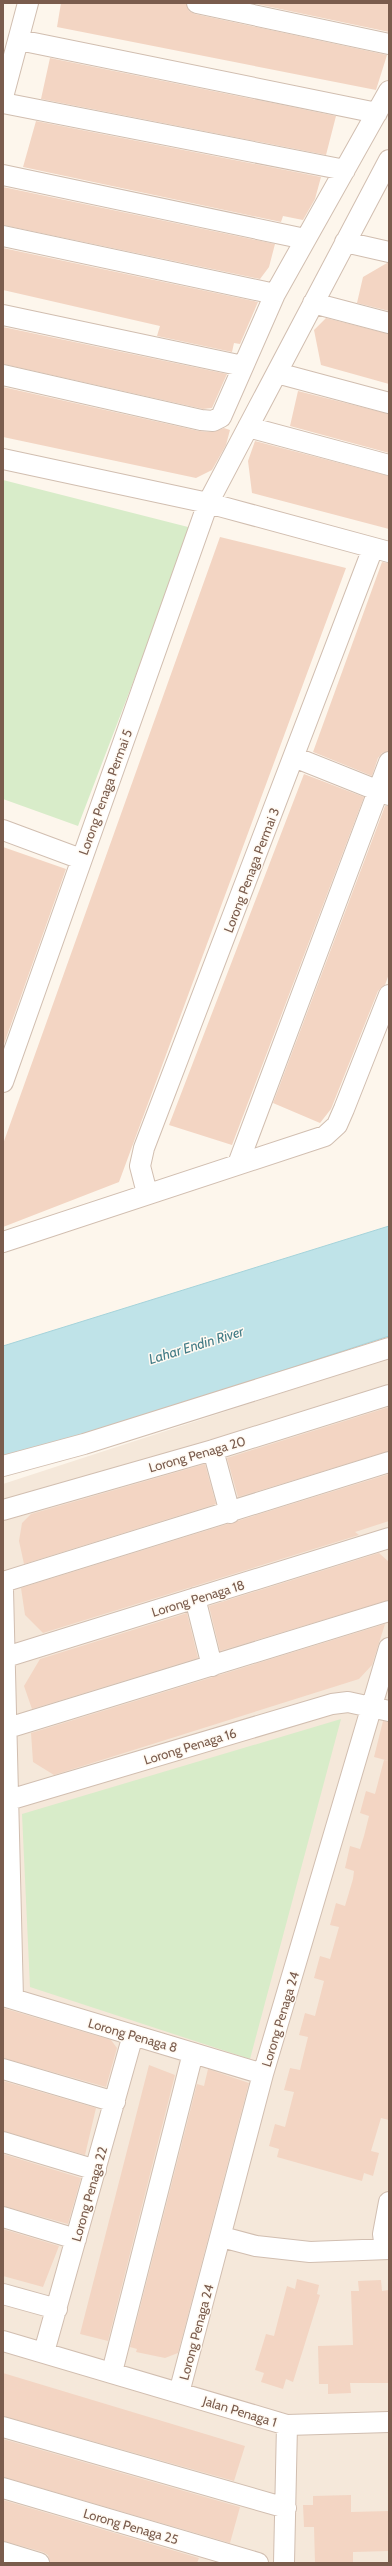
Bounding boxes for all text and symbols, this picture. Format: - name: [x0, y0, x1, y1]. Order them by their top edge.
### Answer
- street label: Lorong Penaga Permai 5: [75, 727, 135, 857]
- street label: Lorong Penaga Permai 3: [220, 805, 282, 935]
- water label: Lahar Endin River: [146, 1322, 246, 1368]
- street label: Lorong Penaga 20: [147, 1432, 247, 1476]
- street label: Lorong Penaga 18: [150, 1576, 247, 1620]
- street label: Lorong Penaga 16: [142, 1724, 238, 1768]
- street label: Lorong Penaga 24: [258, 1969, 302, 2069]
- street label: Lorong Penaga 8: [86, 2015, 180, 2055]
- street label: Lorong Penaga 22: [68, 2145, 110, 2243]
- street label: Lorong Penaga 24: [176, 2282, 217, 2382]
- street label: Jalan Penaga 1: [200, 2392, 279, 2430]
- street label: Lorong Penaga 25: [82, 2505, 180, 2547]

